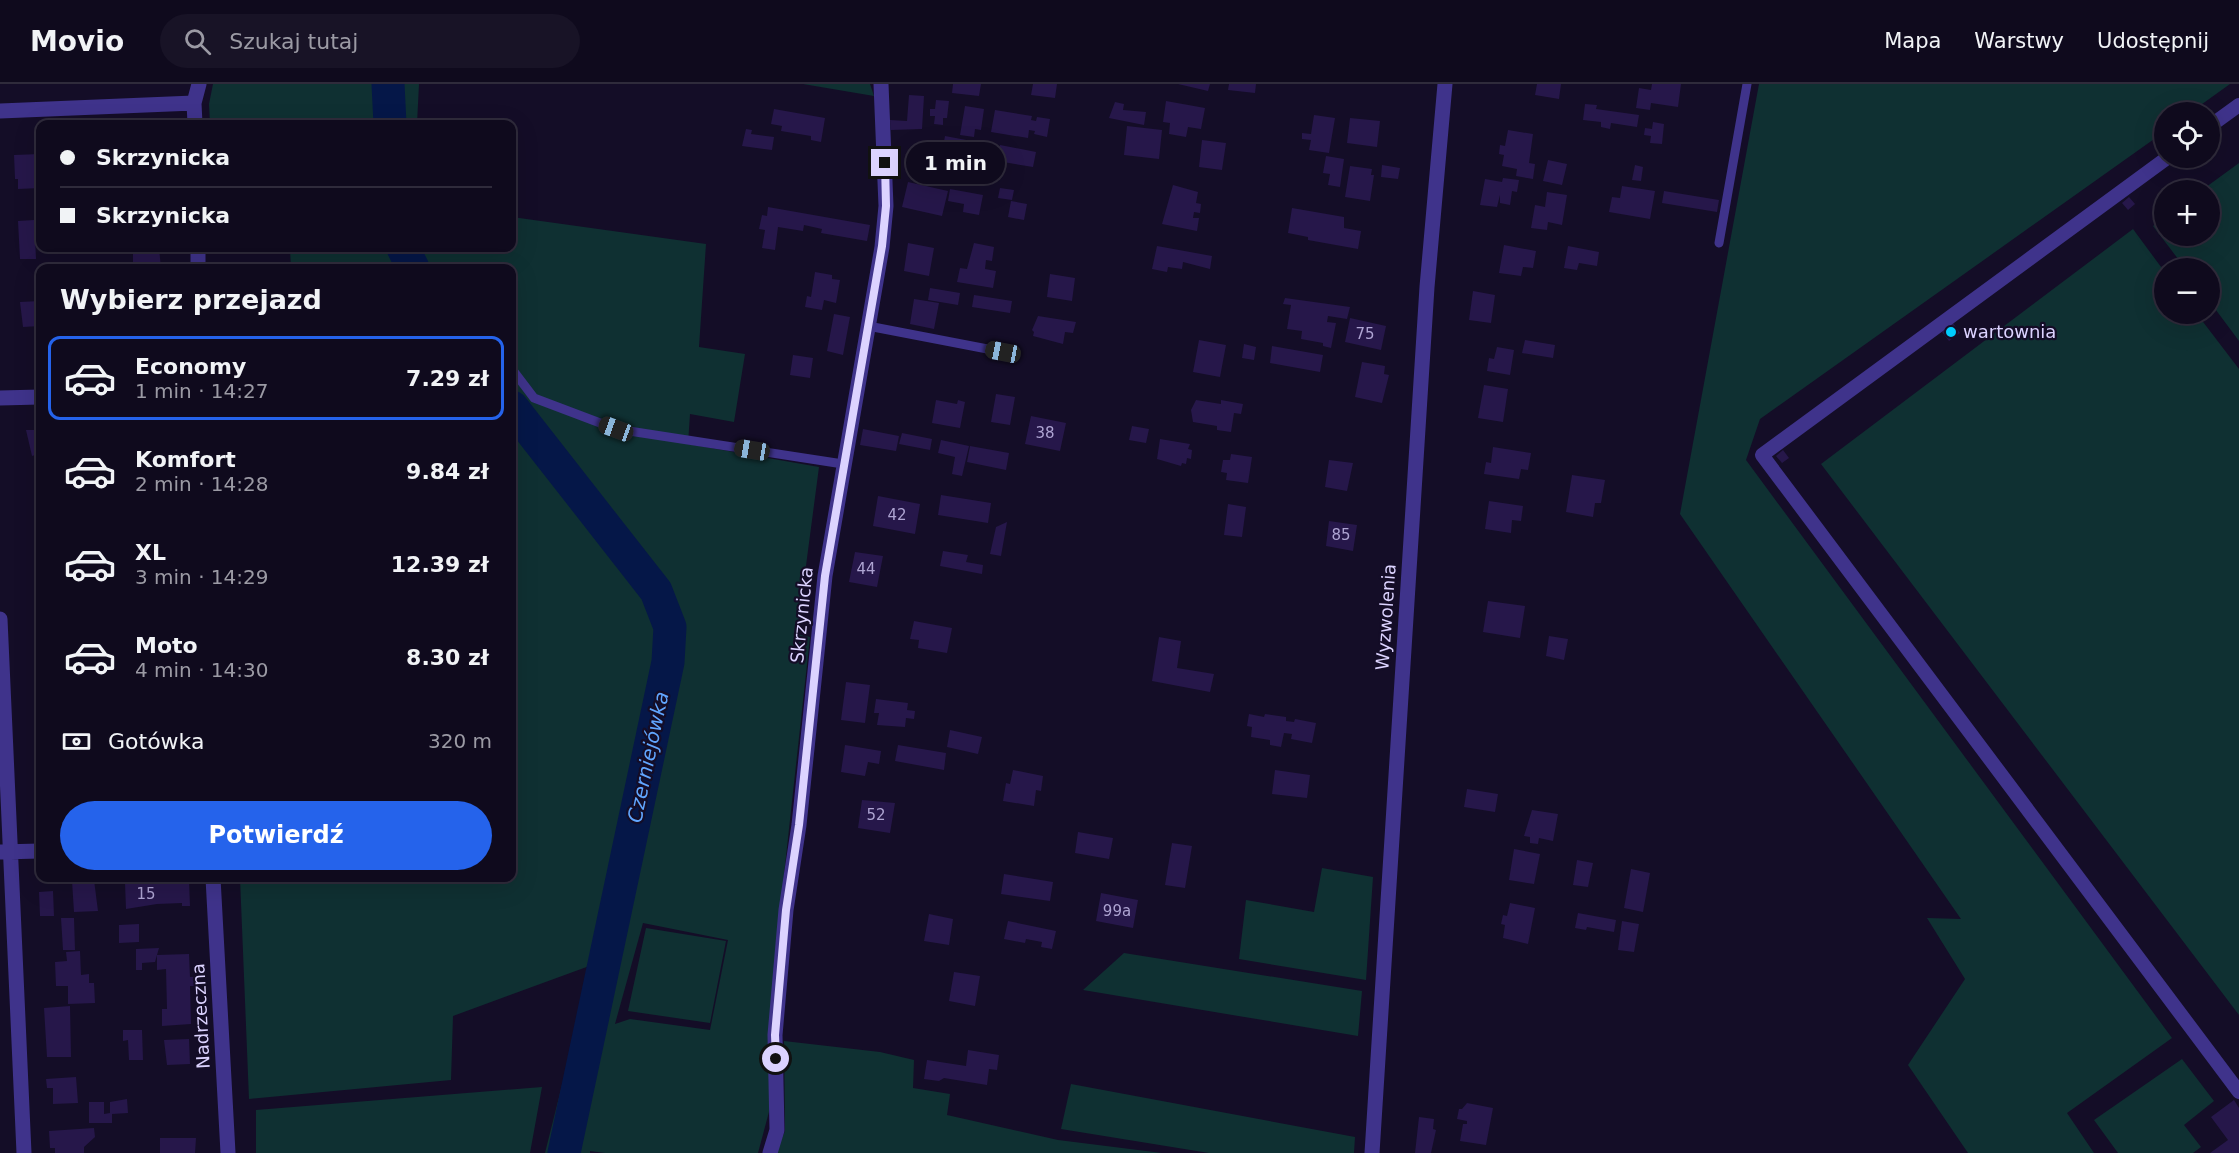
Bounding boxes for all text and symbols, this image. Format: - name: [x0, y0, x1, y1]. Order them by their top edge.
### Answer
- search box: [160, 14, 580, 68]
- text: Movio: [30, 25, 124, 58]
- icon: search: [181, 25, 214, 58]
- text: Szukaj tutaj: [229, 29, 358, 54]
- text: Mapa: [1884, 29, 1941, 53]
- text: Warstwy: [1974, 29, 2064, 53]
- text: Udostępnij: [2097, 29, 2209, 53]
- map controls: [2154, 102, 2220, 324]
- button: locate: [2154, 102, 2220, 168]
- callout: 1 min: [906, 142, 1005, 184]
- text: Skrzynicka: [96, 145, 230, 170]
- route end: [871, 149, 898, 176]
- text: 1 min: [924, 151, 987, 175]
- button: +: [2154, 180, 2220, 246]
- text: Skrzynicka: [96, 203, 230, 228]
- button: −: [2154, 258, 2220, 324]
- text: Wybierz przejazd: [60, 284, 322, 315]
- place label: wartownia: [1963, 321, 2056, 342]
- house number: 75: [1355, 325, 1375, 343]
- marker: wartownia: [1944, 325, 1958, 339]
- car: [984, 340, 1022, 364]
- icon: car: [63, 351, 117, 405]
- text: Economy: [135, 354, 246, 379]
- text: 7.29 zł: [406, 366, 489, 391]
- text: 1 min · 14:27: [135, 379, 269, 403]
- car: [596, 414, 636, 444]
- house number: 38: [1035, 424, 1055, 442]
- car: [733, 438, 771, 462]
- icon: car: [63, 444, 117, 498]
- text: Komfort: [135, 447, 236, 472]
- text: 9.84 zł: [406, 459, 489, 484]
- text: 2 min · 14:28: [135, 472, 269, 496]
- house number: 42: [887, 506, 907, 524]
- house number: 85: [1331, 526, 1351, 544]
- icon: car: [63, 537, 117, 591]
- text: XL: [135, 540, 166, 565]
- text: 12.39 zł: [391, 552, 489, 577]
- house number: 44: [856, 560, 876, 578]
- street label: Wyzwolenia: [1371, 563, 1400, 671]
- text: 3 min · 14:29: [135, 565, 269, 589]
- street label: Skrzynicka: [786, 566, 817, 664]
- icon: car: [63, 630, 117, 684]
- text: Moto: [135, 633, 198, 658]
- text: 8.30 zł: [406, 645, 489, 670]
- text: 4 min · 14:30: [135, 658, 269, 682]
- water label: Czerniejówka: [622, 689, 674, 825]
- icon: cash: [60, 725, 93, 758]
- text: Gotówka: [108, 729, 204, 754]
- text: 320 m: [428, 729, 492, 753]
- button: Potwierdź: [60, 801, 492, 870]
- house number: 52: [866, 806, 886, 824]
- house number: 15: [136, 885, 156, 903]
- house number: 99a: [1103, 902, 1131, 920]
- street label: Nadrzeczna: [187, 963, 214, 1069]
- route start: [762, 1045, 789, 1072]

